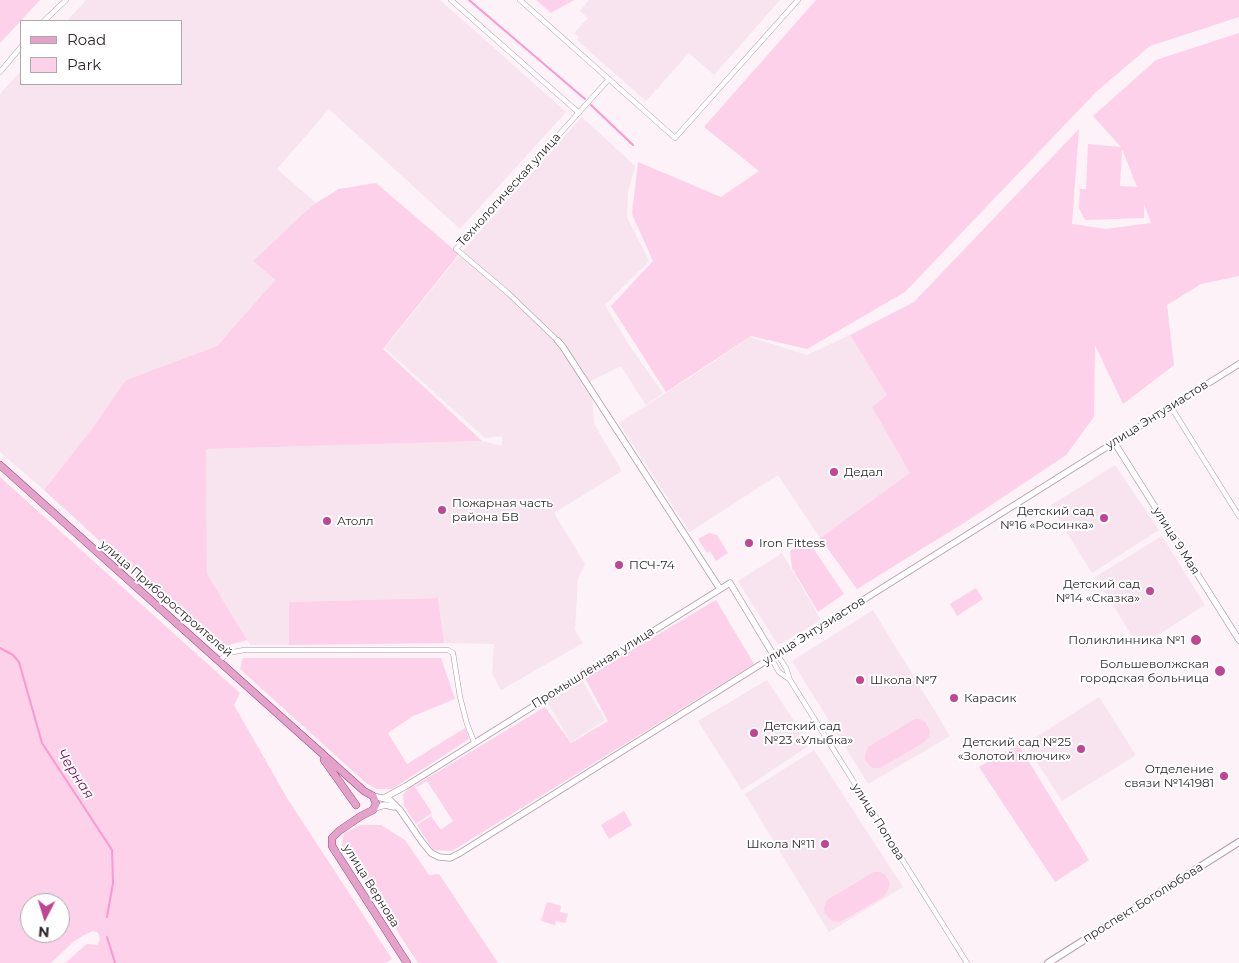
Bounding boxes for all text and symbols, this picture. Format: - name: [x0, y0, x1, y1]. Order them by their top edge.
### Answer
- legend: [20, 20, 182, 85]
- text: Road: [67, 30, 106, 49]
- text: Park: [67, 55, 101, 74]
- street label: Технологическая улица: [454, 130, 564, 250]
- street label: улица Энтузиастов: [1103, 378, 1211, 452]
- place label: Дедал: [844, 465, 883, 479]
- marker: Дедал: [828, 466, 840, 478]
- place label: Пожарная часть района БВ: [452, 496, 553, 524]
- marker: Пожарная часть района БВ: [436, 504, 448, 516]
- place label: Детский сад №16 «Росинка»: [1000, 504, 1094, 532]
- street label: улица 9 Мая: [1150, 505, 1202, 577]
- marker: Детский сад №16 «Росинка»: [1098, 512, 1110, 524]
- place label: Атолл: [337, 514, 374, 528]
- marker: Атолл: [321, 515, 333, 527]
- place label: Iron Fittess: [759, 536, 825, 550]
- marker: Iron Fittess: [743, 537, 755, 549]
- street label: улица Приборостроителей: [97, 538, 235, 660]
- place label: ПСЧ-74: [629, 558, 675, 572]
- marker: ПСЧ-74: [613, 559, 625, 571]
- place label: Детский сад №14 «Сказка»: [1056, 577, 1140, 605]
- marker: Детский сад №14 «Сказка»: [1144, 585, 1156, 597]
- street label: улица Энтузиастов: [760, 594, 868, 668]
- street label: Промышленная улица: [529, 624, 657, 712]
- place label: Поликлинника №1: [1068, 633, 1185, 647]
- marker: Поликлинника №1: [1189, 633, 1203, 647]
- place label: Большеволжская городская больница: [1080, 657, 1209, 685]
- marker: Большеволжская городская больница: [1213, 664, 1227, 678]
- place label: Школа №7: [870, 673, 937, 687]
- marker: Школа №7: [854, 674, 866, 686]
- place label: Карасик: [964, 691, 1016, 705]
- marker: Карасик: [948, 692, 960, 704]
- place label: Детский сад №23 «Улыбка»: [764, 719, 853, 747]
- marker: Детский сад №23 «Улыбка»: [748, 727, 760, 739]
- place label: Детский сад №25 «Золотой ключик»: [958, 735, 1071, 763]
- marker: Детский сад №25 «Золотой ключик»: [1075, 743, 1087, 755]
- water label: Черная: [53, 746, 97, 802]
- place label: Отделение связи №141981: [1125, 762, 1214, 790]
- marker: Отделение связи №141981: [1218, 770, 1230, 782]
- street label: улица Попова: [849, 781, 907, 863]
- place label: Школа №11: [746, 837, 815, 851]
- marker: Школа №11: [819, 838, 831, 850]
- street label: улица Вернова: [340, 842, 402, 930]
- street label: проспект Боголюбова: [1080, 860, 1206, 946]
- north arrow: [20, 893, 70, 943]
- text: N: [37, 922, 50, 941]

